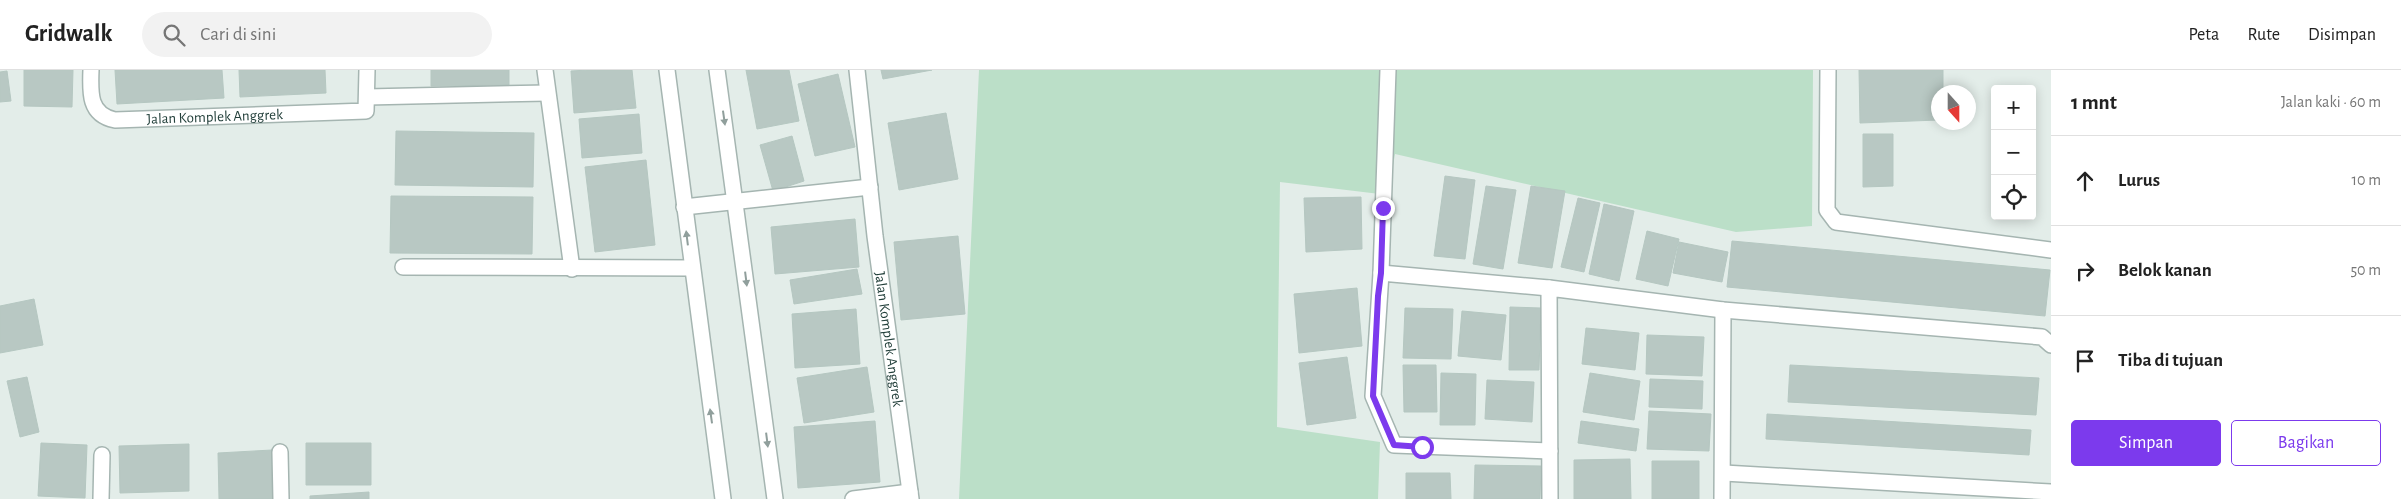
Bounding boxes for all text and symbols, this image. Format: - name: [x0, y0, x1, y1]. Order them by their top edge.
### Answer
- search box: [142, 12, 492, 57]
- icon: search: [160, 21, 188, 49]
- text: Gridwalk: [25, 22, 112, 46]
- text: Cari di sini: [200, 25, 276, 44]
- text: Peta: [2188, 26, 2219, 44]
- text: Rute: [2247, 26, 2280, 44]
- text: Disimpan: [2308, 26, 2376, 44]
- north arrow: [1931, 85, 1976, 130]
- map controls: [1991, 85, 2036, 220]
- button: +: [1991, 85, 2036, 130]
- text: 1 mnt: [2071, 92, 2117, 113]
- text: Jalan kaki · 60 m: [2281, 94, 2381, 110]
- street label: Jalan Komplek Anggrek: [146, 107, 283, 127]
- one-way arrow: [720, 111, 728, 127]
- button: −: [1991, 130, 2036, 175]
- icon: ahead: [2071, 167, 2099, 195]
- text: Lurus: [2118, 171, 2160, 190]
- text: 10 m: [2352, 172, 2381, 188]
- button: locate: [1991, 175, 2036, 220]
- route end: [1372, 197, 1395, 220]
- one-way arrow: [683, 229, 691, 245]
- icon: right: [2071, 257, 2099, 285]
- text: Belok kanan: [2118, 261, 2212, 280]
- text: 50 m: [2350, 262, 2381, 278]
- street label: Jalan Komplek Anggrek: [872, 271, 905, 408]
- one-way arrow: [742, 272, 750, 288]
- icon: arrive: [2071, 347, 2099, 375]
- text: Tiba di tujuan: [2118, 351, 2223, 370]
- one-way arrow: [707, 408, 715, 424]
- button: Simpan: [2071, 420, 2221, 466]
- button: Bagikan: [2231, 420, 2381, 466]
- one-way arrow: [763, 433, 771, 449]
- route start: [1411, 436, 1434, 459]

